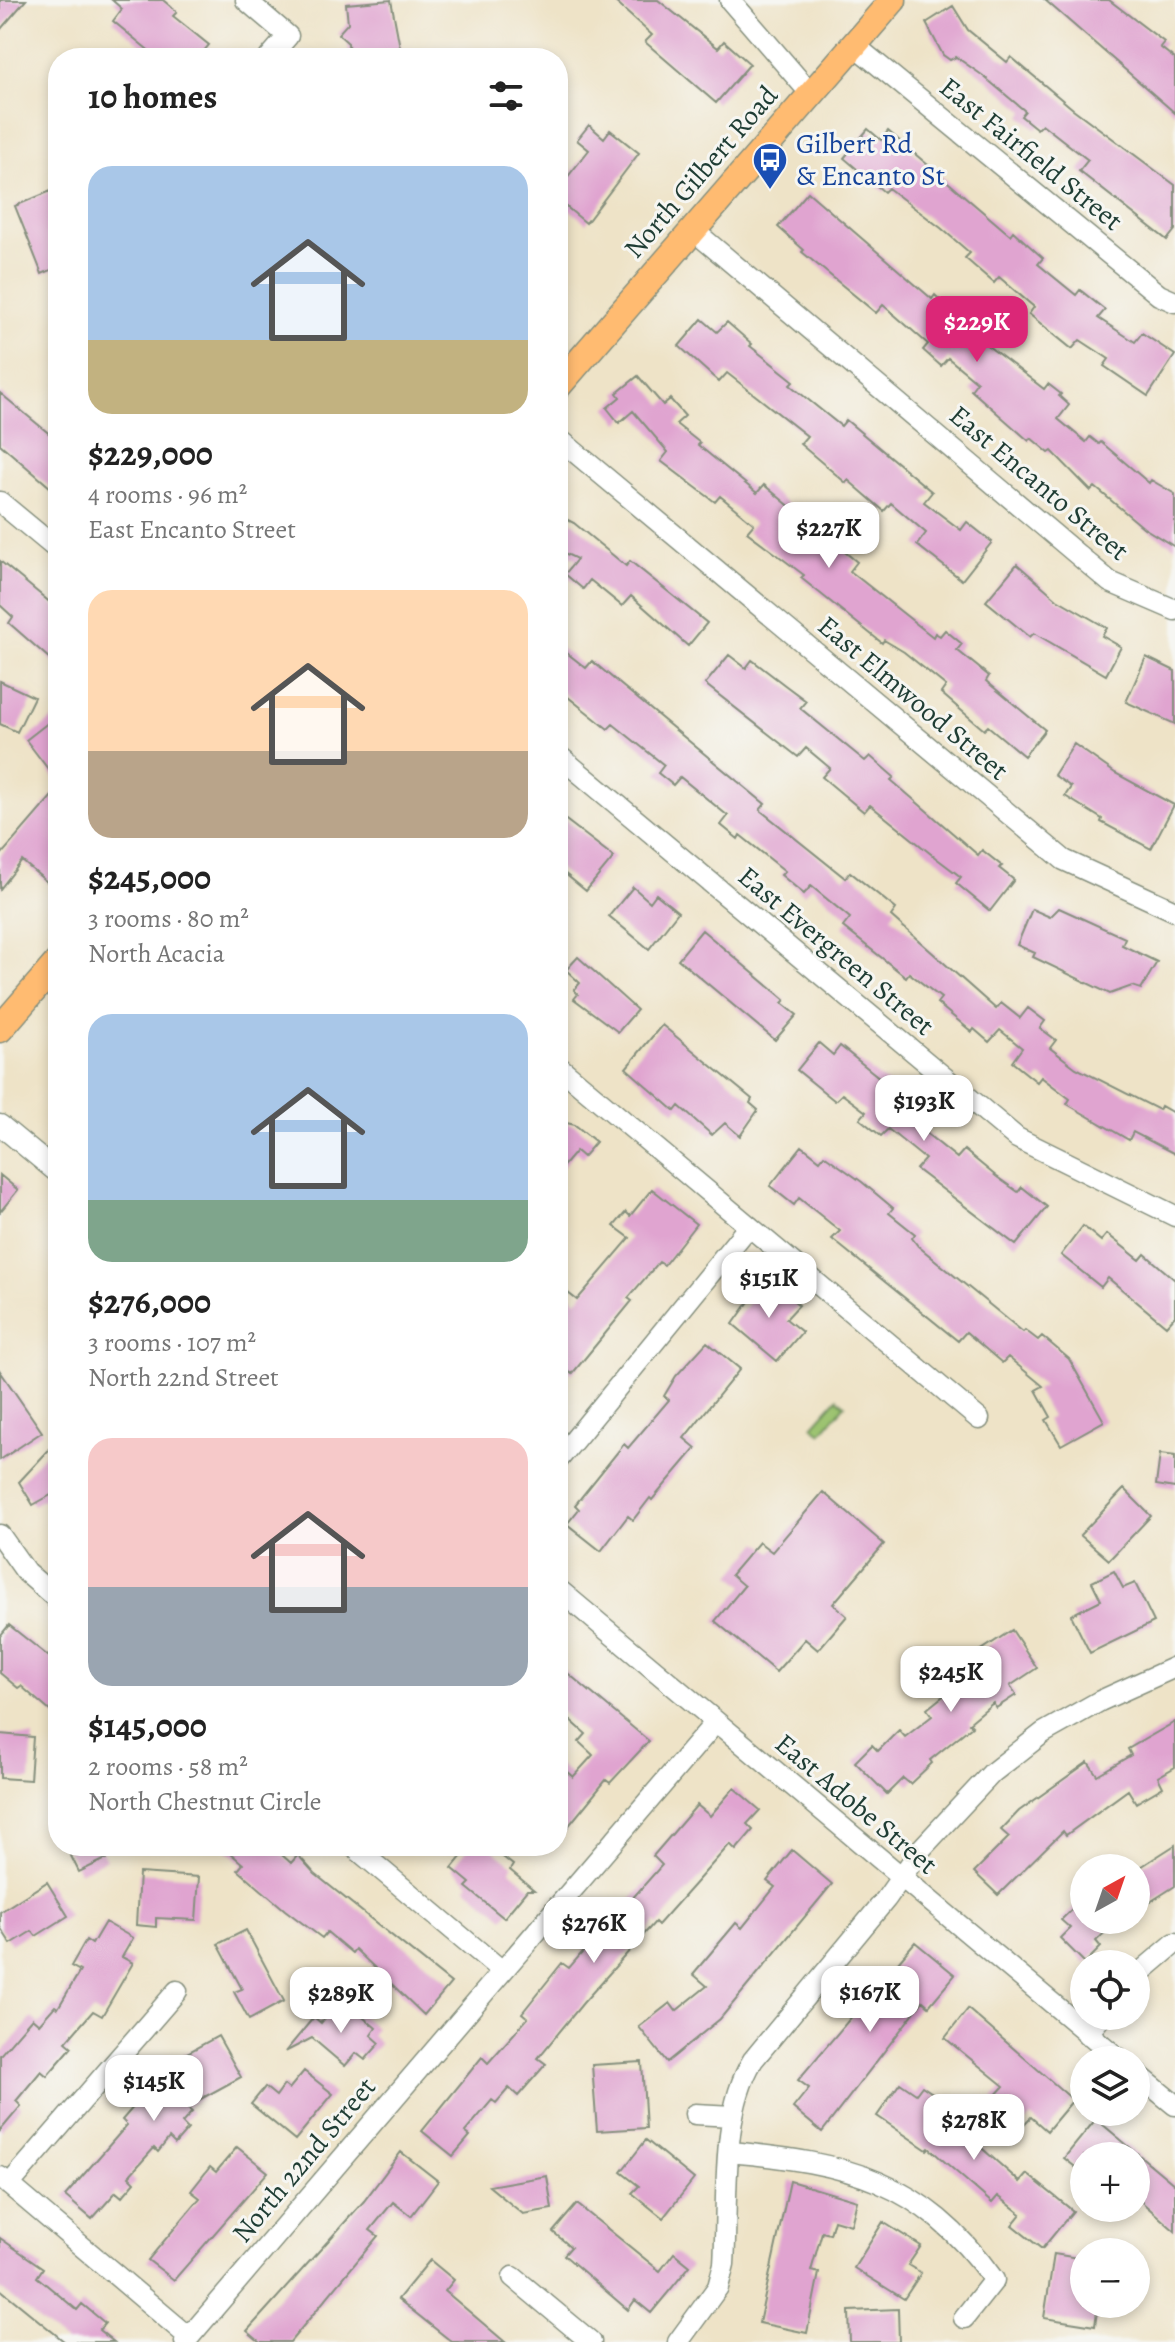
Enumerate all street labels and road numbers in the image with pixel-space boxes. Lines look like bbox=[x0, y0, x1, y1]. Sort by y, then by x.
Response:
street label: East Fairfield Street bbox=[932, 68, 1130, 240]
street label: North Gilbert Road bbox=[615, 77, 787, 267]
street label: East Encanto Street bbox=[941, 397, 1137, 569]
street label: East Elmwood Street bbox=[810, 607, 1016, 789]
street label: East Evergreen Street bbox=[730, 858, 942, 1044]
street label: East Adobe Street bbox=[767, 1725, 945, 1883]
street label: North 22nd Street bbox=[223, 2069, 385, 2251]

